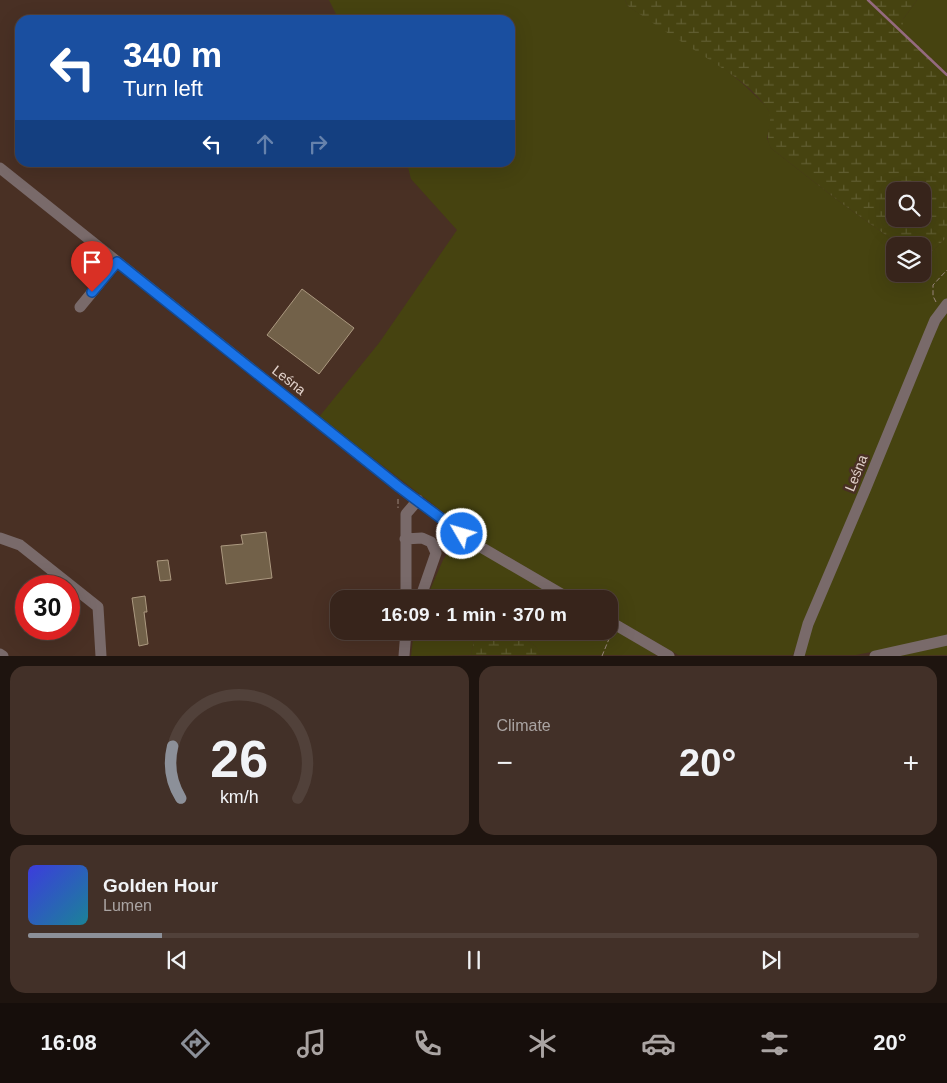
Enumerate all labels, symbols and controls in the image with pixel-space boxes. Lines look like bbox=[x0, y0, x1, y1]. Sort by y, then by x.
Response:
icon: left bbox=[40, 35, 105, 100]
text: 340 m bbox=[123, 35, 222, 74]
text: Turn left bbox=[123, 76, 203, 101]
icon: left bbox=[198, 130, 226, 158]
icon: ahead bbox=[251, 130, 279, 158]
icon: right bbox=[304, 130, 332, 158]
map controls bbox=[886, 182, 931, 282]
button: search bbox=[886, 182, 931, 227]
button: layers bbox=[886, 237, 931, 282]
pin bbox=[71, 241, 113, 292]
icon: arrive bbox=[78, 248, 106, 276]
street label: Leśna bbox=[269, 362, 309, 398]
street label: Leśna bbox=[841, 452, 871, 494]
position arrow bbox=[435, 507, 487, 559]
speed limit sign: 30 bbox=[15, 575, 80, 640]
text: 16:09 · 1 min · 370 m bbox=[381, 604, 567, 625]
text: Climate bbox=[497, 717, 551, 734]
text: 26 bbox=[210, 730, 268, 788]
text: 20° bbox=[679, 742, 736, 784]
text: − bbox=[497, 747, 513, 778]
text: + bbox=[903, 747, 919, 778]
text: km/h bbox=[220, 787, 259, 807]
text: Golden Hour bbox=[103, 875, 218, 896]
text: Lumen bbox=[103, 897, 152, 914]
icon: previous bbox=[163, 946, 191, 974]
icon: pause bbox=[460, 946, 488, 974]
icon: next bbox=[757, 946, 785, 974]
icon: directions bbox=[178, 1026, 213, 1061]
icon: music bbox=[294, 1026, 329, 1061]
icon: phone bbox=[410, 1026, 445, 1061]
icon: climate bbox=[525, 1026, 560, 1061]
icon: car bbox=[641, 1026, 676, 1061]
icon: filters bbox=[757, 1026, 792, 1061]
text: 16:08 bbox=[40, 1030, 97, 1055]
text: 20° bbox=[873, 1030, 906, 1055]

